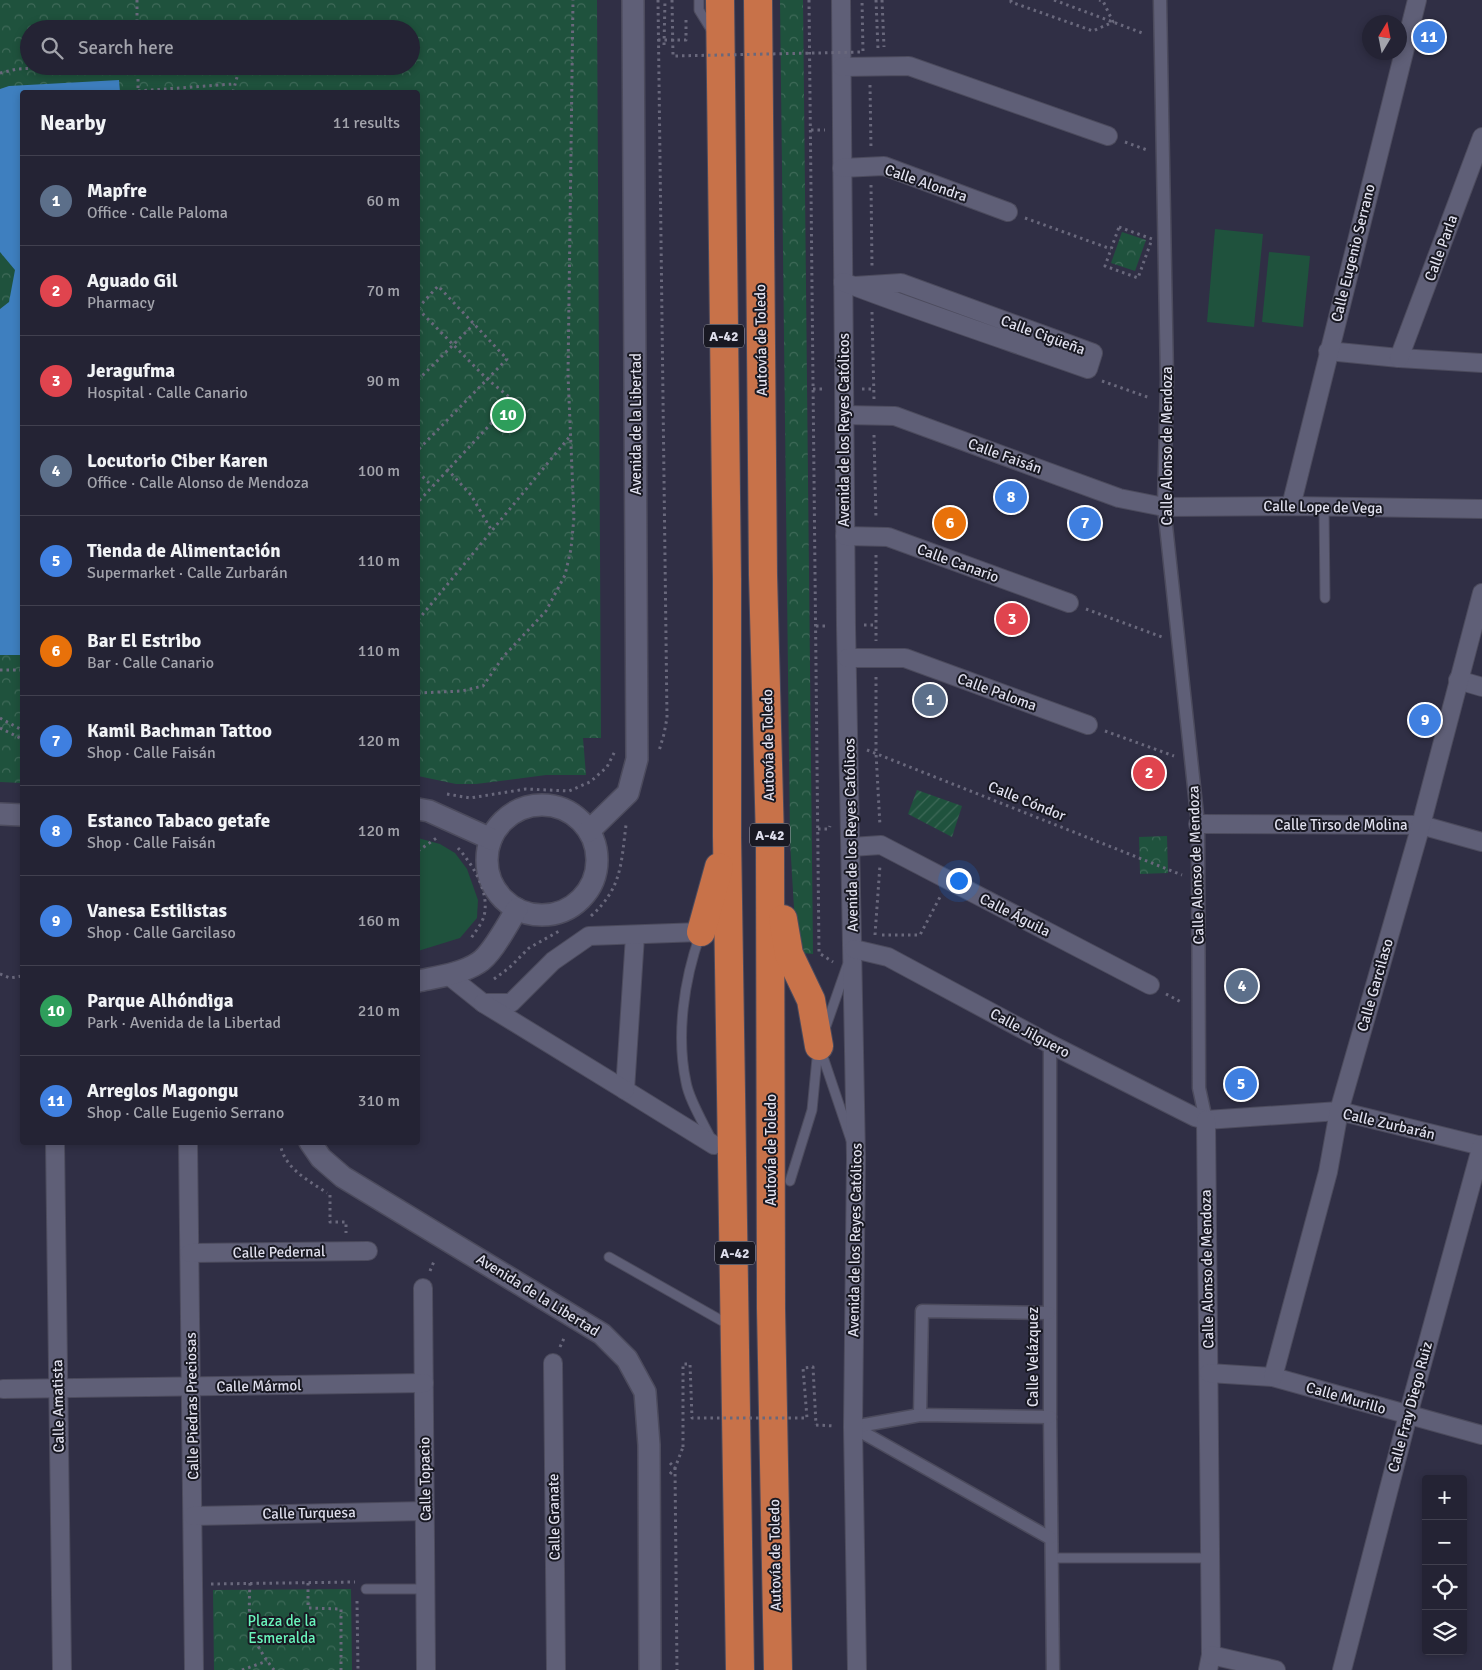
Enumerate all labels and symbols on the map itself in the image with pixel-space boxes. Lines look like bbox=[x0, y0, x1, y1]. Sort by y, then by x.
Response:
north arrow bbox=[1362, 15, 1407, 60]
pin: 11 bbox=[1413, 18, 1445, 56]
street label: Calle Alondra bbox=[882, 160, 970, 206]
street label: Calle Eugenio Serrano bbox=[1327, 182, 1379, 324]
street label: Calle Parla bbox=[1421, 212, 1461, 284]
street label: Autovía de Toledo bbox=[751, 284, 771, 396]
street label: Calle Cigüeña bbox=[998, 311, 1088, 359]
road number: A-42 bbox=[704, 324, 744, 348]
street label: Avenida de los Reyes Católicos bbox=[835, 332, 853, 527]
street label: Avenida de la Libertad bbox=[627, 353, 645, 495]
street label: Calle Alonso de Mendoza bbox=[1158, 366, 1176, 526]
pin: 10 bbox=[492, 396, 524, 434]
street label: Calle Faisán bbox=[966, 434, 1044, 478]
pin: 8 bbox=[995, 478, 1027, 516]
street label: Calle Lope de Vega bbox=[1263, 497, 1383, 517]
pin: 6 bbox=[934, 504, 966, 542]
pin: 7 bbox=[1069, 504, 1101, 542]
street label: Calle Canario bbox=[915, 540, 1002, 586]
pin: 3 bbox=[996, 600, 1028, 638]
street label: Calle Paloma bbox=[955, 669, 1039, 715]
pin: 1 bbox=[914, 681, 946, 719]
street label: Autovía de Toledo bbox=[758, 689, 778, 801]
pin: 9 bbox=[1409, 701, 1441, 739]
street label: Avenida de los Reyes Católicos bbox=[840, 737, 862, 932]
pin: 2 bbox=[1133, 754, 1165, 792]
street label: Calle Cóndor bbox=[986, 777, 1069, 825]
street label: Calle Alonso de Mendoza bbox=[1184, 785, 1208, 945]
street label: Calle Tirso de Molina bbox=[1274, 816, 1408, 834]
road number: A-42 bbox=[750, 824, 790, 846]
your location bbox=[946, 868, 972, 894]
street label: Calle Águila bbox=[977, 889, 1054, 941]
street label: Calle Garcilaso bbox=[1353, 936, 1397, 1034]
pin: 4 bbox=[1226, 967, 1258, 1005]
street label: Calle Jilguero bbox=[987, 1004, 1073, 1062]
pin: 5 bbox=[1225, 1065, 1257, 1103]
street label: Autovía de Toledo bbox=[762, 1094, 780, 1206]
street label: Calle Zurbarán bbox=[1341, 1105, 1437, 1143]
street label: Avenida de los Reyes Católicos bbox=[844, 1142, 866, 1337]
street label: Calle Alonso de Mendoza bbox=[1197, 1189, 1217, 1349]
street label: Calle Pedernal bbox=[233, 1242, 325, 1262]
road number: A-42 bbox=[715, 1242, 755, 1264]
street label: Avenida de la Libertad bbox=[473, 1250, 603, 1340]
street label: Calle Velázquez bbox=[1024, 1307, 1042, 1407]
street label: Calle Piedras Preciosas bbox=[182, 1332, 202, 1480]
street label: Calle Fray Diego Ruiz bbox=[1384, 1339, 1436, 1474]
street label: Calle Amatista bbox=[48, 1359, 68, 1453]
street label: Calle Mármol bbox=[216, 1376, 302, 1396]
street label: Calle Murillo bbox=[1304, 1378, 1388, 1418]
street label: Calle Topacio bbox=[415, 1436, 435, 1521]
street label: Calle Granate bbox=[544, 1473, 564, 1561]
street label: Autovía de Toledo bbox=[765, 1499, 785, 1611]
street label: Calle Turquesa bbox=[262, 1503, 356, 1523]
park label: Plaza de la Esmeralda bbox=[248, 1612, 316, 1647]

